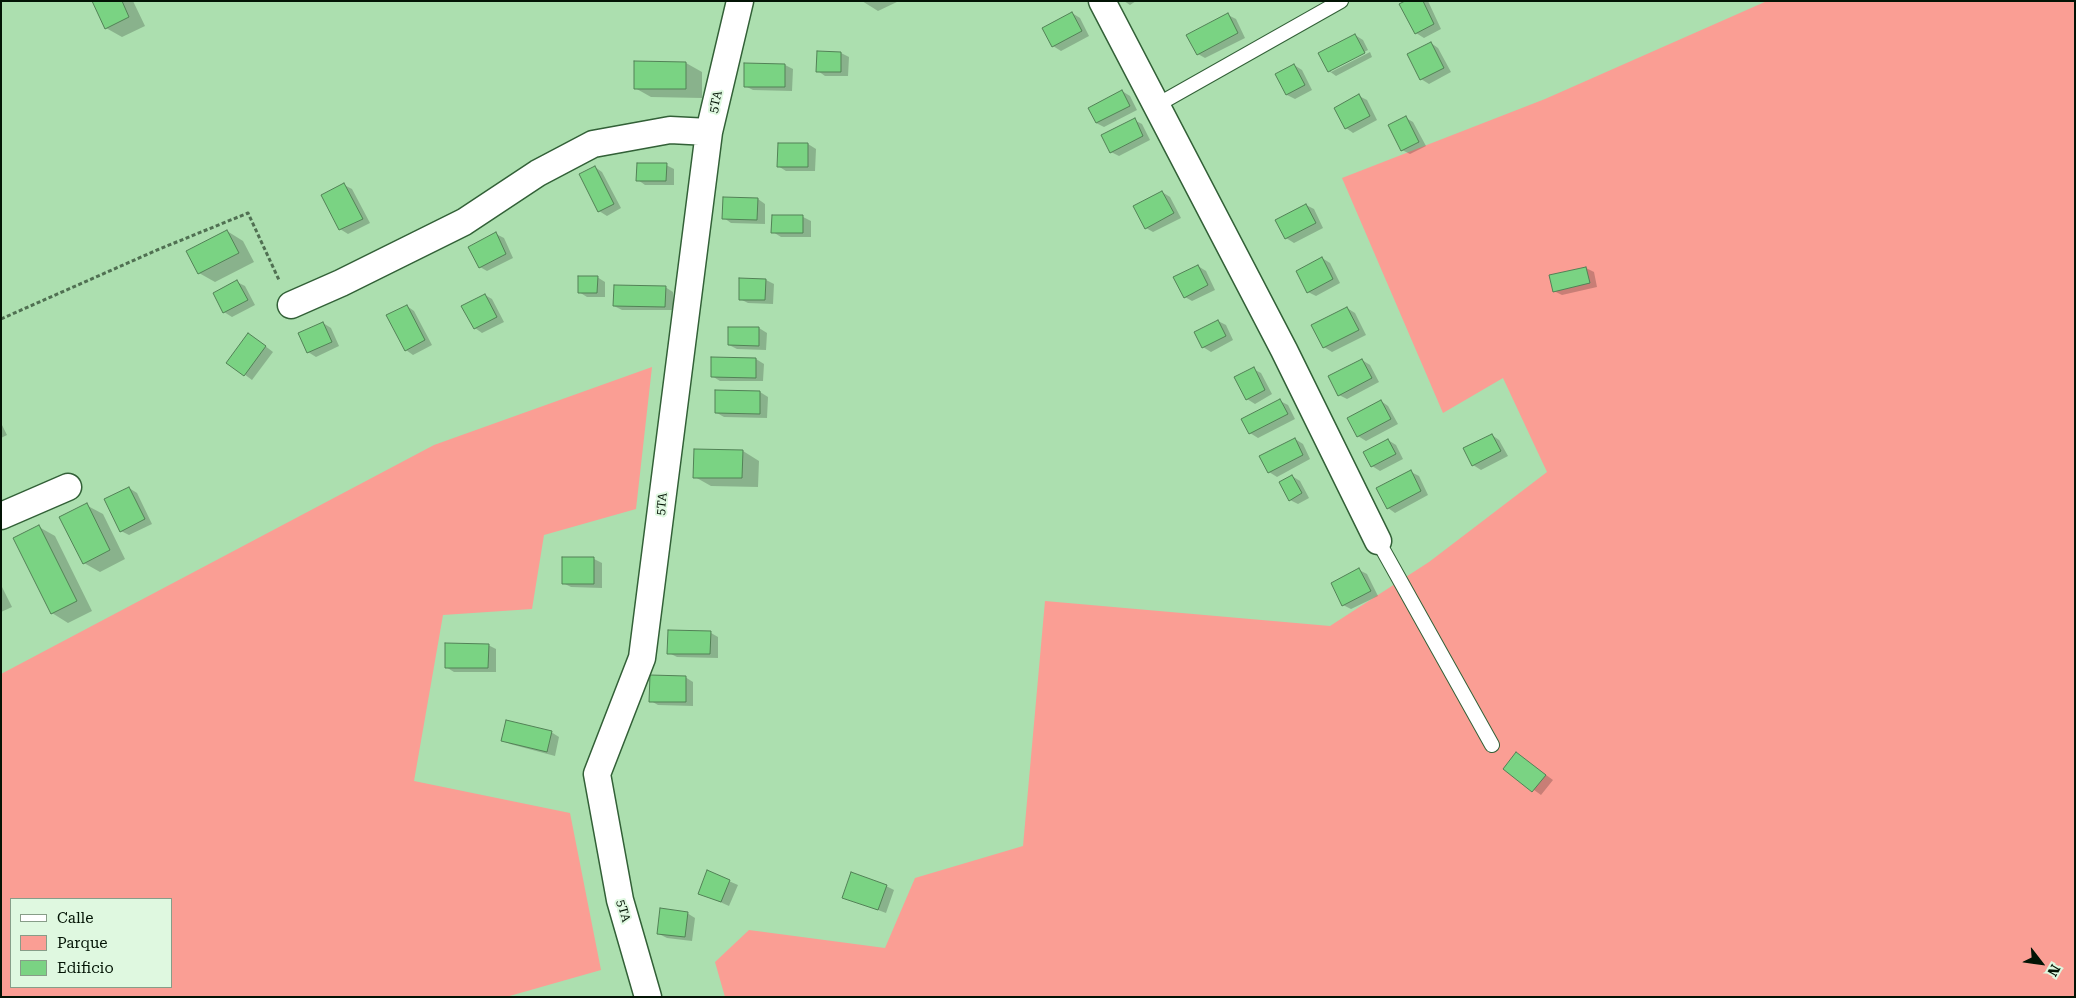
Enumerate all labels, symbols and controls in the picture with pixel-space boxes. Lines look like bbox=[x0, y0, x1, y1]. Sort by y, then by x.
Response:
street label: 5TA bbox=[706, 89, 726, 115]
street label: 5TA bbox=[653, 492, 671, 516]
legend bbox=[10, 898, 172, 988]
street label: 5TA bbox=[613, 898, 633, 924]
text: Calle bbox=[57, 909, 93, 927]
text: Parque bbox=[57, 934, 108, 952]
north arrow bbox=[2016, 938, 2066, 988]
text: Edificio bbox=[57, 959, 114, 977]
text: N bbox=[2044, 962, 2064, 979]

